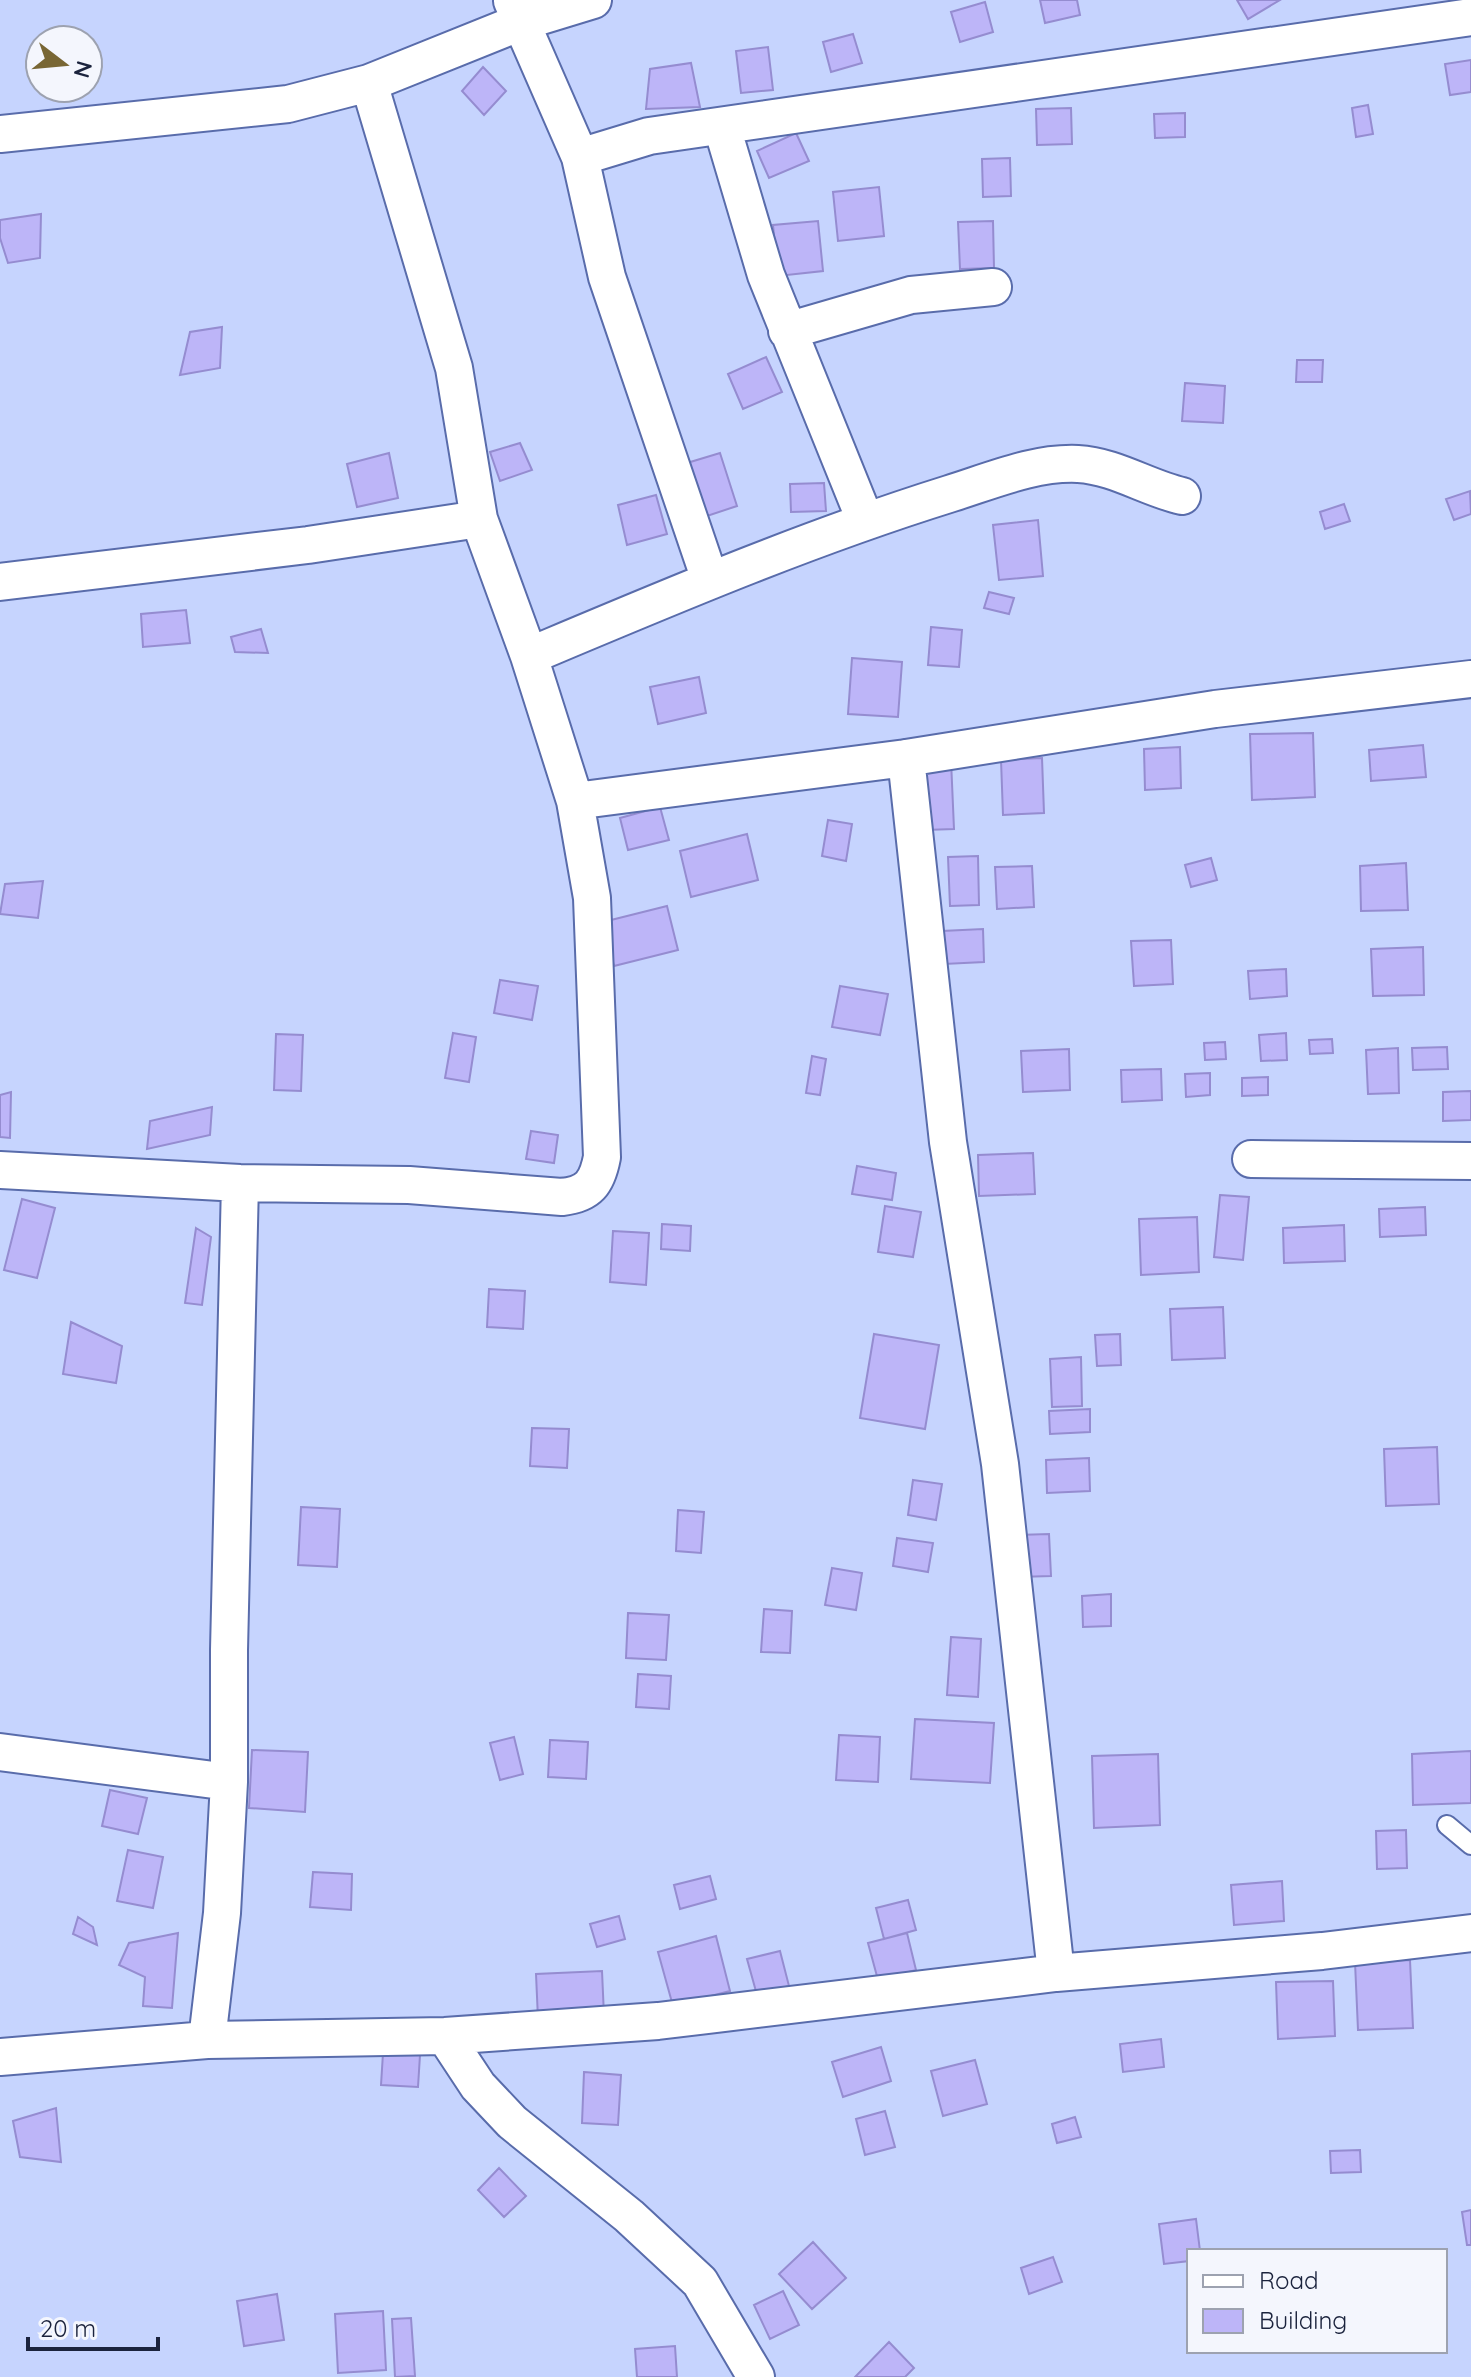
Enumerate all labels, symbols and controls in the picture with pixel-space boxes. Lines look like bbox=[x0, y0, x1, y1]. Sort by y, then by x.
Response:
north arrow bbox=[24, 24, 104, 104]
text: N bbox=[68, 58, 99, 81]
legend bbox=[1187, 2249, 1447, 2353]
text: Road bbox=[1259, 2265, 1319, 2295]
scale bar bbox=[28, 2301, 158, 2351]
text: Building bbox=[1259, 2305, 1347, 2335]
text: 20 m bbox=[40, 2313, 96, 2343]

